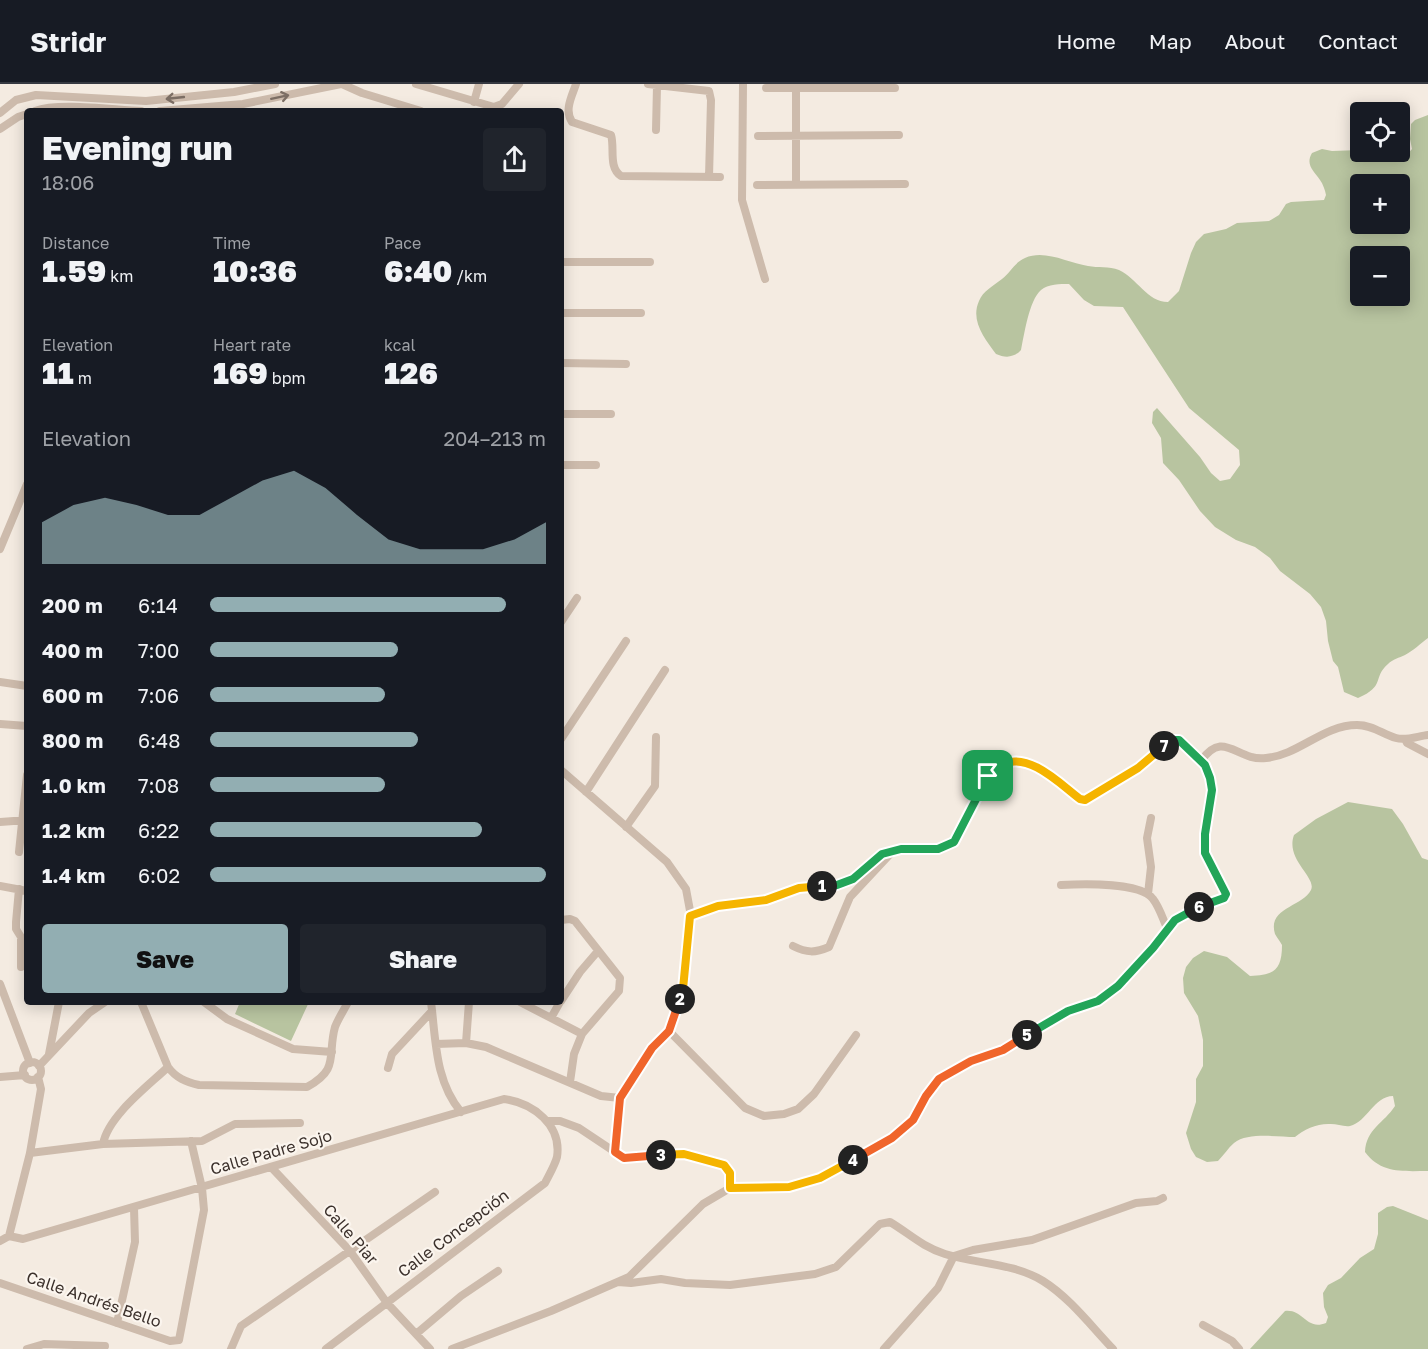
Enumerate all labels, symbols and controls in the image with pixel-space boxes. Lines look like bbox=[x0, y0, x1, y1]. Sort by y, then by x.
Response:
text: Stridr bbox=[30, 25, 106, 58]
text: Home bbox=[1056, 28, 1116, 54]
text: Map bbox=[1149, 28, 1192, 54]
text: About bbox=[1225, 28, 1285, 54]
text: Contact bbox=[1318, 28, 1398, 54]
one-way arrow bbox=[271, 90, 290, 102]
one-way arrow bbox=[166, 93, 186, 104]
map controls bbox=[1350, 102, 1410, 306]
button: locate bbox=[1350, 102, 1410, 162]
text: Evening run bbox=[42, 128, 233, 167]
button: share bbox=[483, 128, 546, 191]
text: 18:06 bbox=[42, 170, 94, 194]
button: + bbox=[1350, 174, 1410, 234]
text: Distance bbox=[42, 233, 109, 253]
text: Time bbox=[213, 233, 251, 253]
text: Pace bbox=[384, 233, 421, 253]
button: − bbox=[1350, 246, 1410, 306]
text: 1.59 bbox=[42, 253, 106, 289]
text: 10:36 bbox=[213, 253, 297, 289]
text: 6:40 bbox=[384, 253, 452, 289]
text: km bbox=[106, 266, 133, 286]
text: /km bbox=[452, 266, 487, 286]
text: Elevation bbox=[42, 335, 113, 355]
text: Heart rate bbox=[213, 335, 291, 355]
text: kcal bbox=[384, 335, 416, 355]
text: 11 bbox=[42, 355, 74, 391]
text: 169 bbox=[213, 355, 268, 391]
text: 126 bbox=[384, 355, 438, 391]
text: m bbox=[74, 368, 92, 388]
text: bpm bbox=[268, 368, 306, 388]
text: Elevation bbox=[42, 426, 131, 450]
text: 204–213 m bbox=[444, 426, 546, 450]
text: 200 m bbox=[42, 593, 103, 617]
text: 6:14 bbox=[138, 593, 178, 617]
text: 400 m bbox=[42, 638, 103, 662]
text: 7:00 bbox=[138, 638, 179, 662]
text: 600 m bbox=[42, 683, 103, 707]
text: 7:06 bbox=[138, 683, 179, 707]
text: 800 m bbox=[42, 728, 103, 752]
text: 6:48 bbox=[138, 728, 181, 752]
pin: 7 bbox=[1149, 731, 1179, 761]
text: 7 bbox=[1160, 736, 1168, 756]
pin bbox=[962, 750, 1013, 801]
icon: arrive bbox=[971, 759, 1004, 792]
text: 1.0 km bbox=[42, 773, 106, 797]
text: 7:08 bbox=[138, 773, 179, 797]
text: 1.2 km bbox=[42, 818, 105, 842]
text: 6:22 bbox=[138, 818, 179, 842]
text: 1.4 km bbox=[42, 863, 105, 887]
text: 6:02 bbox=[138, 863, 180, 887]
pin: 1 bbox=[807, 871, 837, 901]
text: 1 bbox=[818, 876, 826, 896]
pin: 6 bbox=[1184, 892, 1214, 922]
text: 6 bbox=[1194, 897, 1204, 917]
button: Save bbox=[42, 924, 288, 993]
button: Share bbox=[300, 924, 546, 993]
pin: 2 bbox=[665, 984, 695, 1014]
text: 2 bbox=[675, 989, 685, 1009]
pin: 5 bbox=[1012, 1020, 1042, 1050]
text: 5 bbox=[1022, 1025, 1032, 1045]
street label: Calle Padre Sojo bbox=[208, 1125, 334, 1179]
pin: 3 bbox=[646, 1140, 676, 1170]
text: 3 bbox=[656, 1145, 666, 1165]
pin: 4 bbox=[838, 1145, 868, 1175]
text: 4 bbox=[848, 1150, 858, 1170]
street label: Calle Concepción bbox=[394, 1185, 512, 1281]
street label: Calle Piar bbox=[319, 1200, 383, 1268]
street label: Calle Andrés Bello bbox=[24, 1267, 164, 1331]

